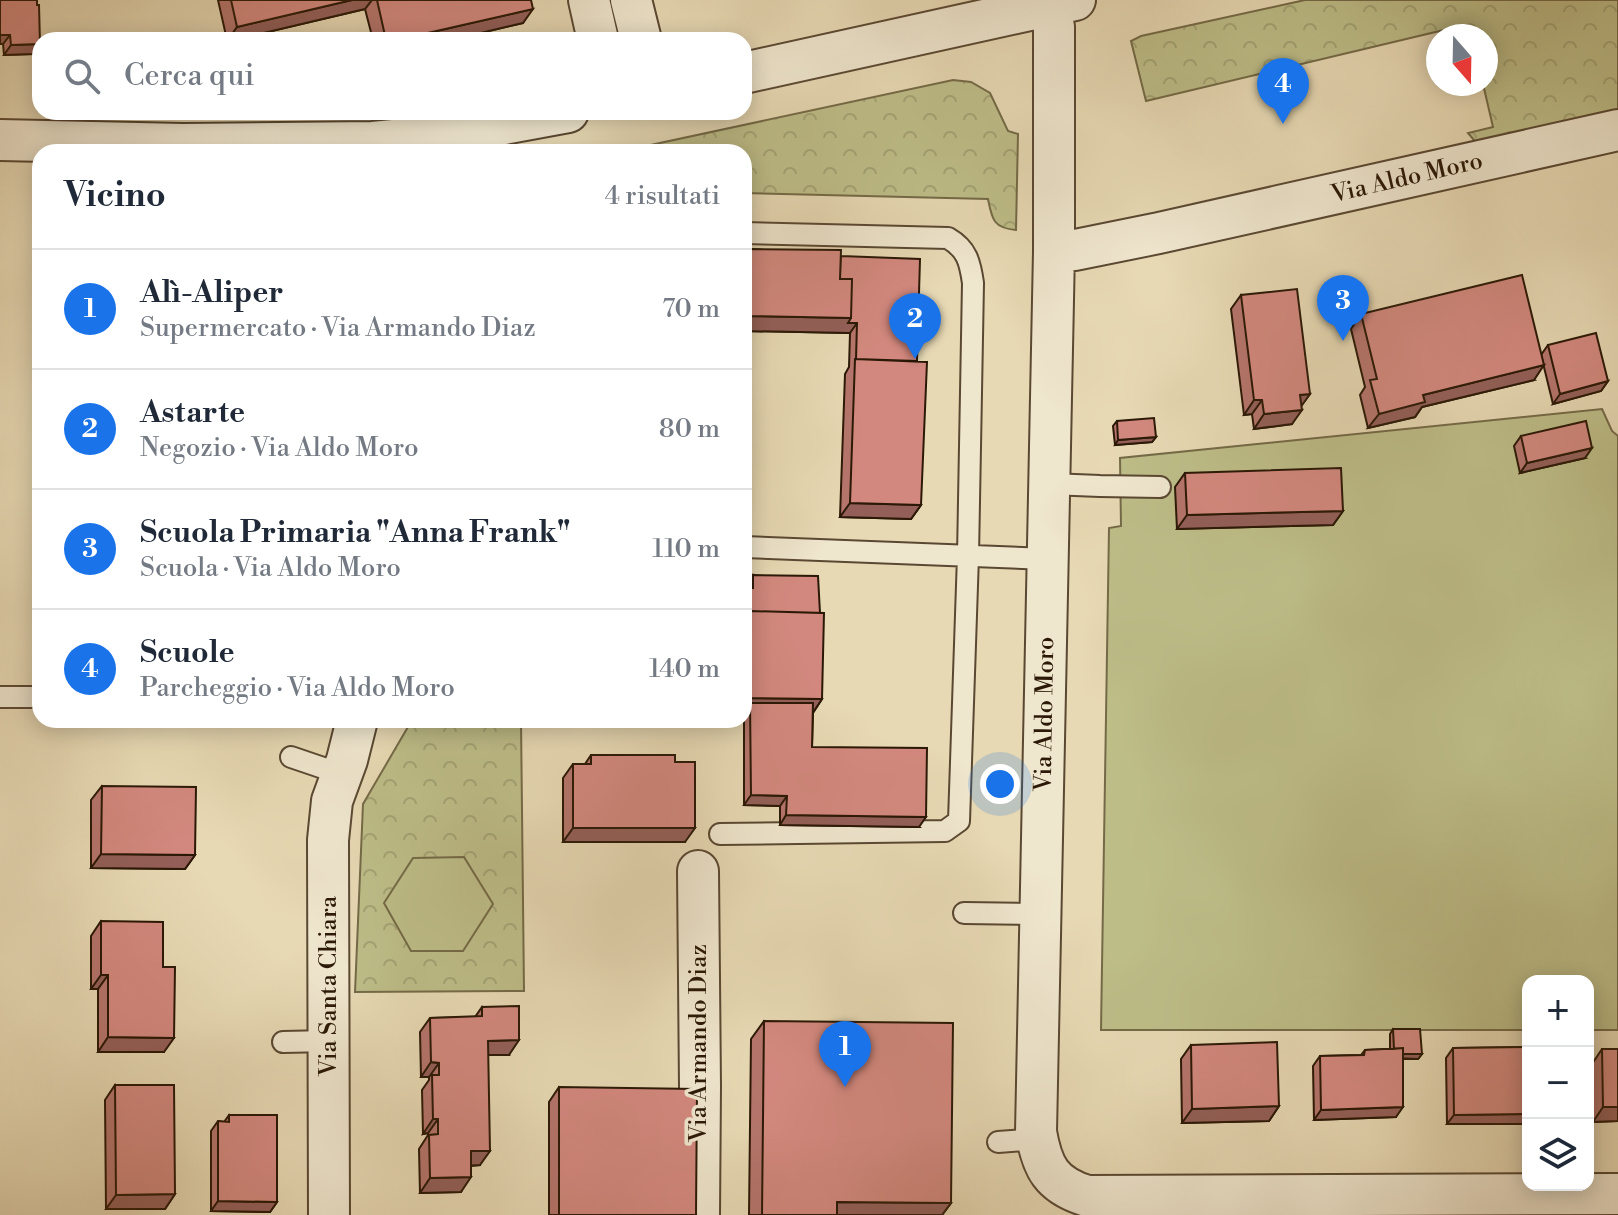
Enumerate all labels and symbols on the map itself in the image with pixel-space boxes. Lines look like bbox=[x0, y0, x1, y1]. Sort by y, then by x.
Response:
north arrow bbox=[1426, 24, 1498, 96]
pin: 4 bbox=[1257, 58, 1309, 124]
street label: Via Aldo Moro bbox=[1327, 146, 1486, 210]
pin: 3 bbox=[1317, 275, 1369, 341]
pin: 2 bbox=[889, 293, 941, 359]
street label: Via Aldo Moro bbox=[1029, 636, 1061, 793]
your location bbox=[980, 764, 1020, 804]
street label: Via Santa Chiara bbox=[314, 895, 344, 1077]
street label: Via Armando Diaz bbox=[684, 944, 714, 1143]
pin: 1 bbox=[819, 1021, 871, 1087]

